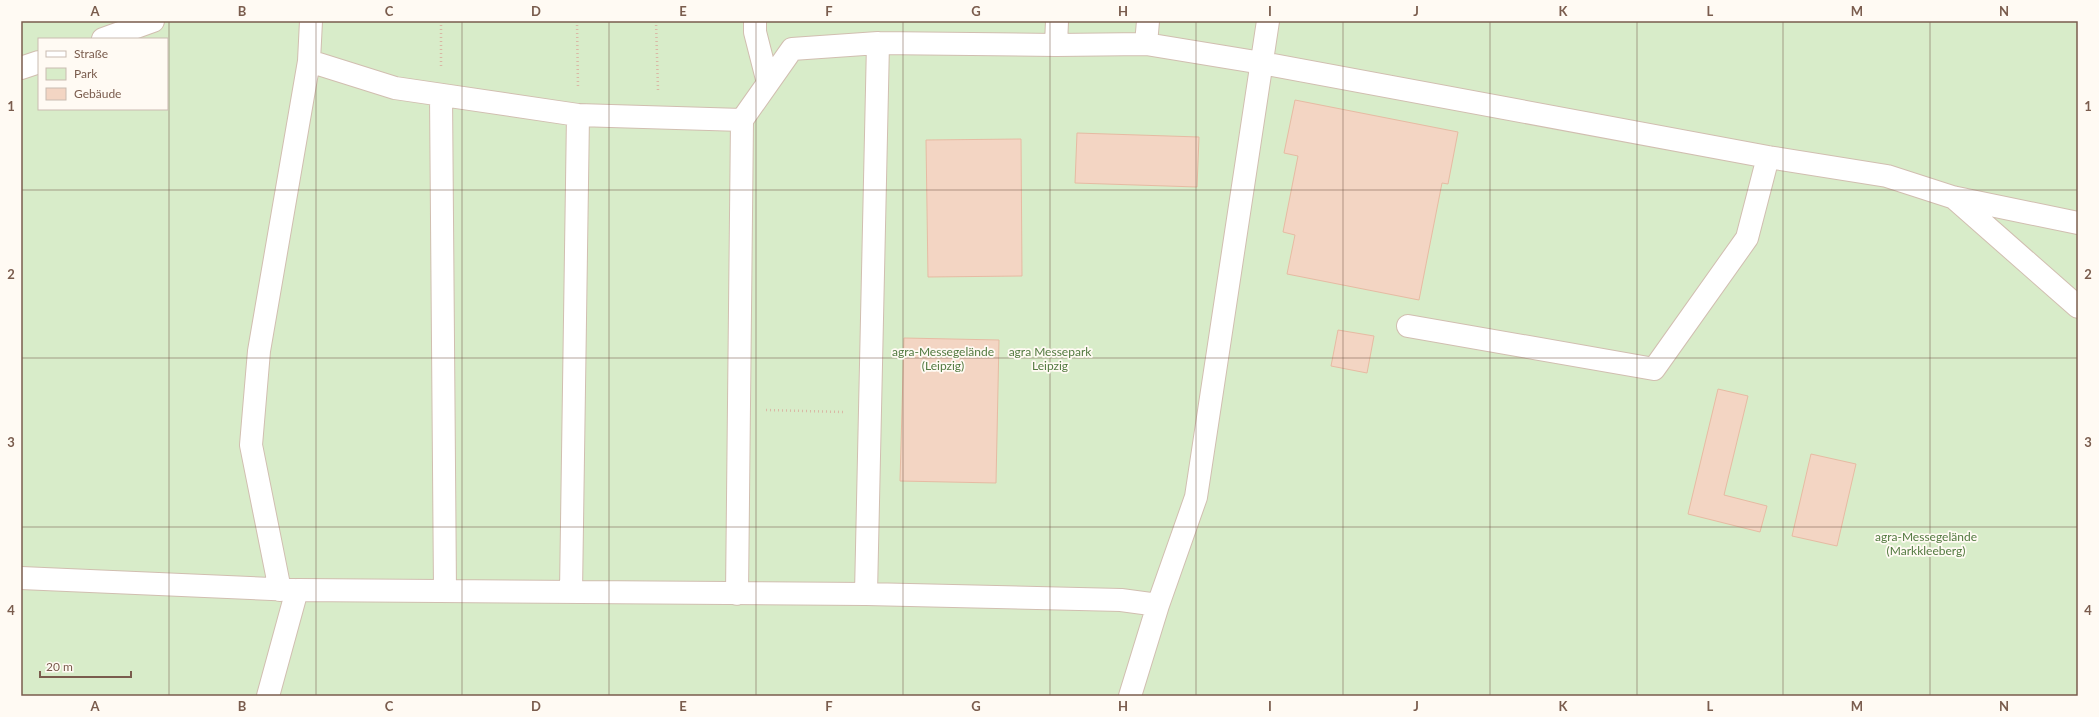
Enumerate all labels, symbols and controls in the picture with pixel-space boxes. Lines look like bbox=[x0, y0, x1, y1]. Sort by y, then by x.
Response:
text: A bbox=[89, 3, 100, 19]
text: B bbox=[238, 3, 247, 19]
text: C bbox=[385, 3, 394, 19]
text: D bbox=[531, 3, 541, 19]
text: E bbox=[679, 3, 687, 19]
text: F bbox=[825, 3, 833, 19]
text: G bbox=[971, 3, 981, 19]
text: H bbox=[1118, 3, 1128, 19]
text: I bbox=[1268, 3, 1272, 19]
text: J bbox=[1413, 3, 1419, 19]
text: K bbox=[1559, 3, 1569, 19]
text: L bbox=[1707, 3, 1714, 19]
text: M bbox=[1851, 3, 1863, 19]
text: N bbox=[1999, 3, 2009, 19]
legend bbox=[38, 38, 168, 110]
text: Straße bbox=[74, 46, 108, 61]
text: Park bbox=[74, 66, 98, 81]
text: Gebäude bbox=[74, 86, 121, 101]
text: 1 bbox=[7, 98, 15, 114]
text: 1 bbox=[2084, 98, 2092, 114]
text: 2 bbox=[7, 266, 15, 282]
text: 2 bbox=[2084, 266, 2092, 282]
park label: agra-Messegelände (Leipzig) bbox=[892, 344, 994, 373]
park label: agra Messepark Leipzig bbox=[1009, 344, 1092, 373]
text: 3 bbox=[7, 434, 15, 450]
text: 3 bbox=[2084, 434, 2092, 450]
park label: agra-Messegelände (Markkleeberg) bbox=[1875, 529, 1977, 558]
text: 4 bbox=[7, 602, 15, 618]
text: 4 bbox=[2084, 602, 2092, 618]
scale bar bbox=[40, 653, 131, 679]
text: 20 m bbox=[46, 659, 73, 674]
text: A bbox=[89, 698, 100, 714]
text: B bbox=[238, 698, 247, 714]
text: C bbox=[385, 698, 394, 714]
text: D bbox=[531, 698, 541, 714]
text: E bbox=[679, 698, 687, 714]
text: F bbox=[825, 698, 833, 714]
text: G bbox=[971, 698, 981, 714]
text: H bbox=[1118, 698, 1128, 714]
text: I bbox=[1268, 698, 1272, 714]
text: J bbox=[1413, 698, 1419, 714]
text: K bbox=[1559, 698, 1569, 714]
text: L bbox=[1707, 698, 1714, 714]
text: M bbox=[1851, 698, 1863, 714]
text: N bbox=[1999, 698, 2009, 714]

